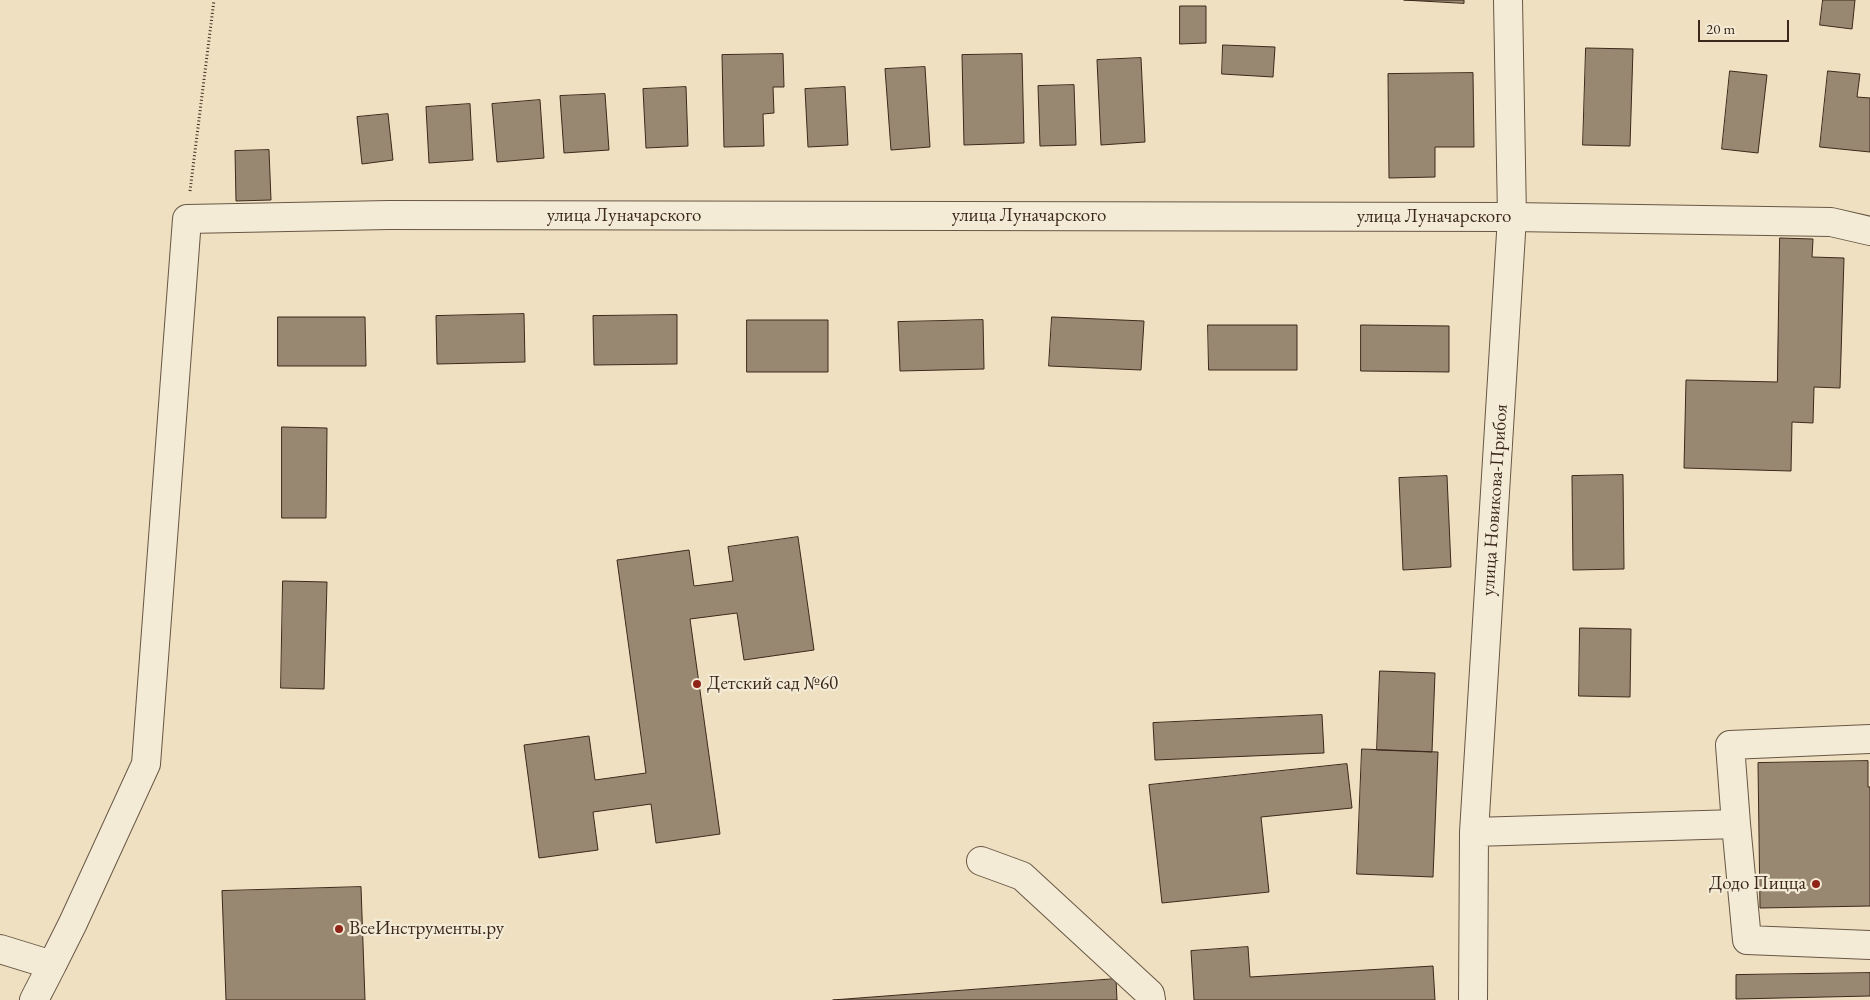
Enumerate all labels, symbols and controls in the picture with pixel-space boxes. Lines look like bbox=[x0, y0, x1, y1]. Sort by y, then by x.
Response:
scale bar bbox=[1700, 10, 1791, 42]
text: 20 m bbox=[1706, 19, 1735, 38]
street label: улица Луначарского bbox=[547, 205, 701, 227]
street label: улица Луначарского bbox=[952, 205, 1106, 227]
street label: улица Луначарского bbox=[1357, 206, 1511, 228]
street label: улица Новикова-Прибоя bbox=[1477, 403, 1513, 597]
place label: Детский сад №60 bbox=[707, 673, 838, 695]
marker: Детский сад №60 bbox=[691, 678, 703, 690]
place label: Додо Пицца bbox=[1709, 873, 1806, 895]
marker: Додо Пицца bbox=[1810, 878, 1822, 890]
place label: ВсеИнструменты.ру bbox=[349, 918, 504, 940]
marker: ВсеИнструменты.ру bbox=[333, 923, 345, 935]

